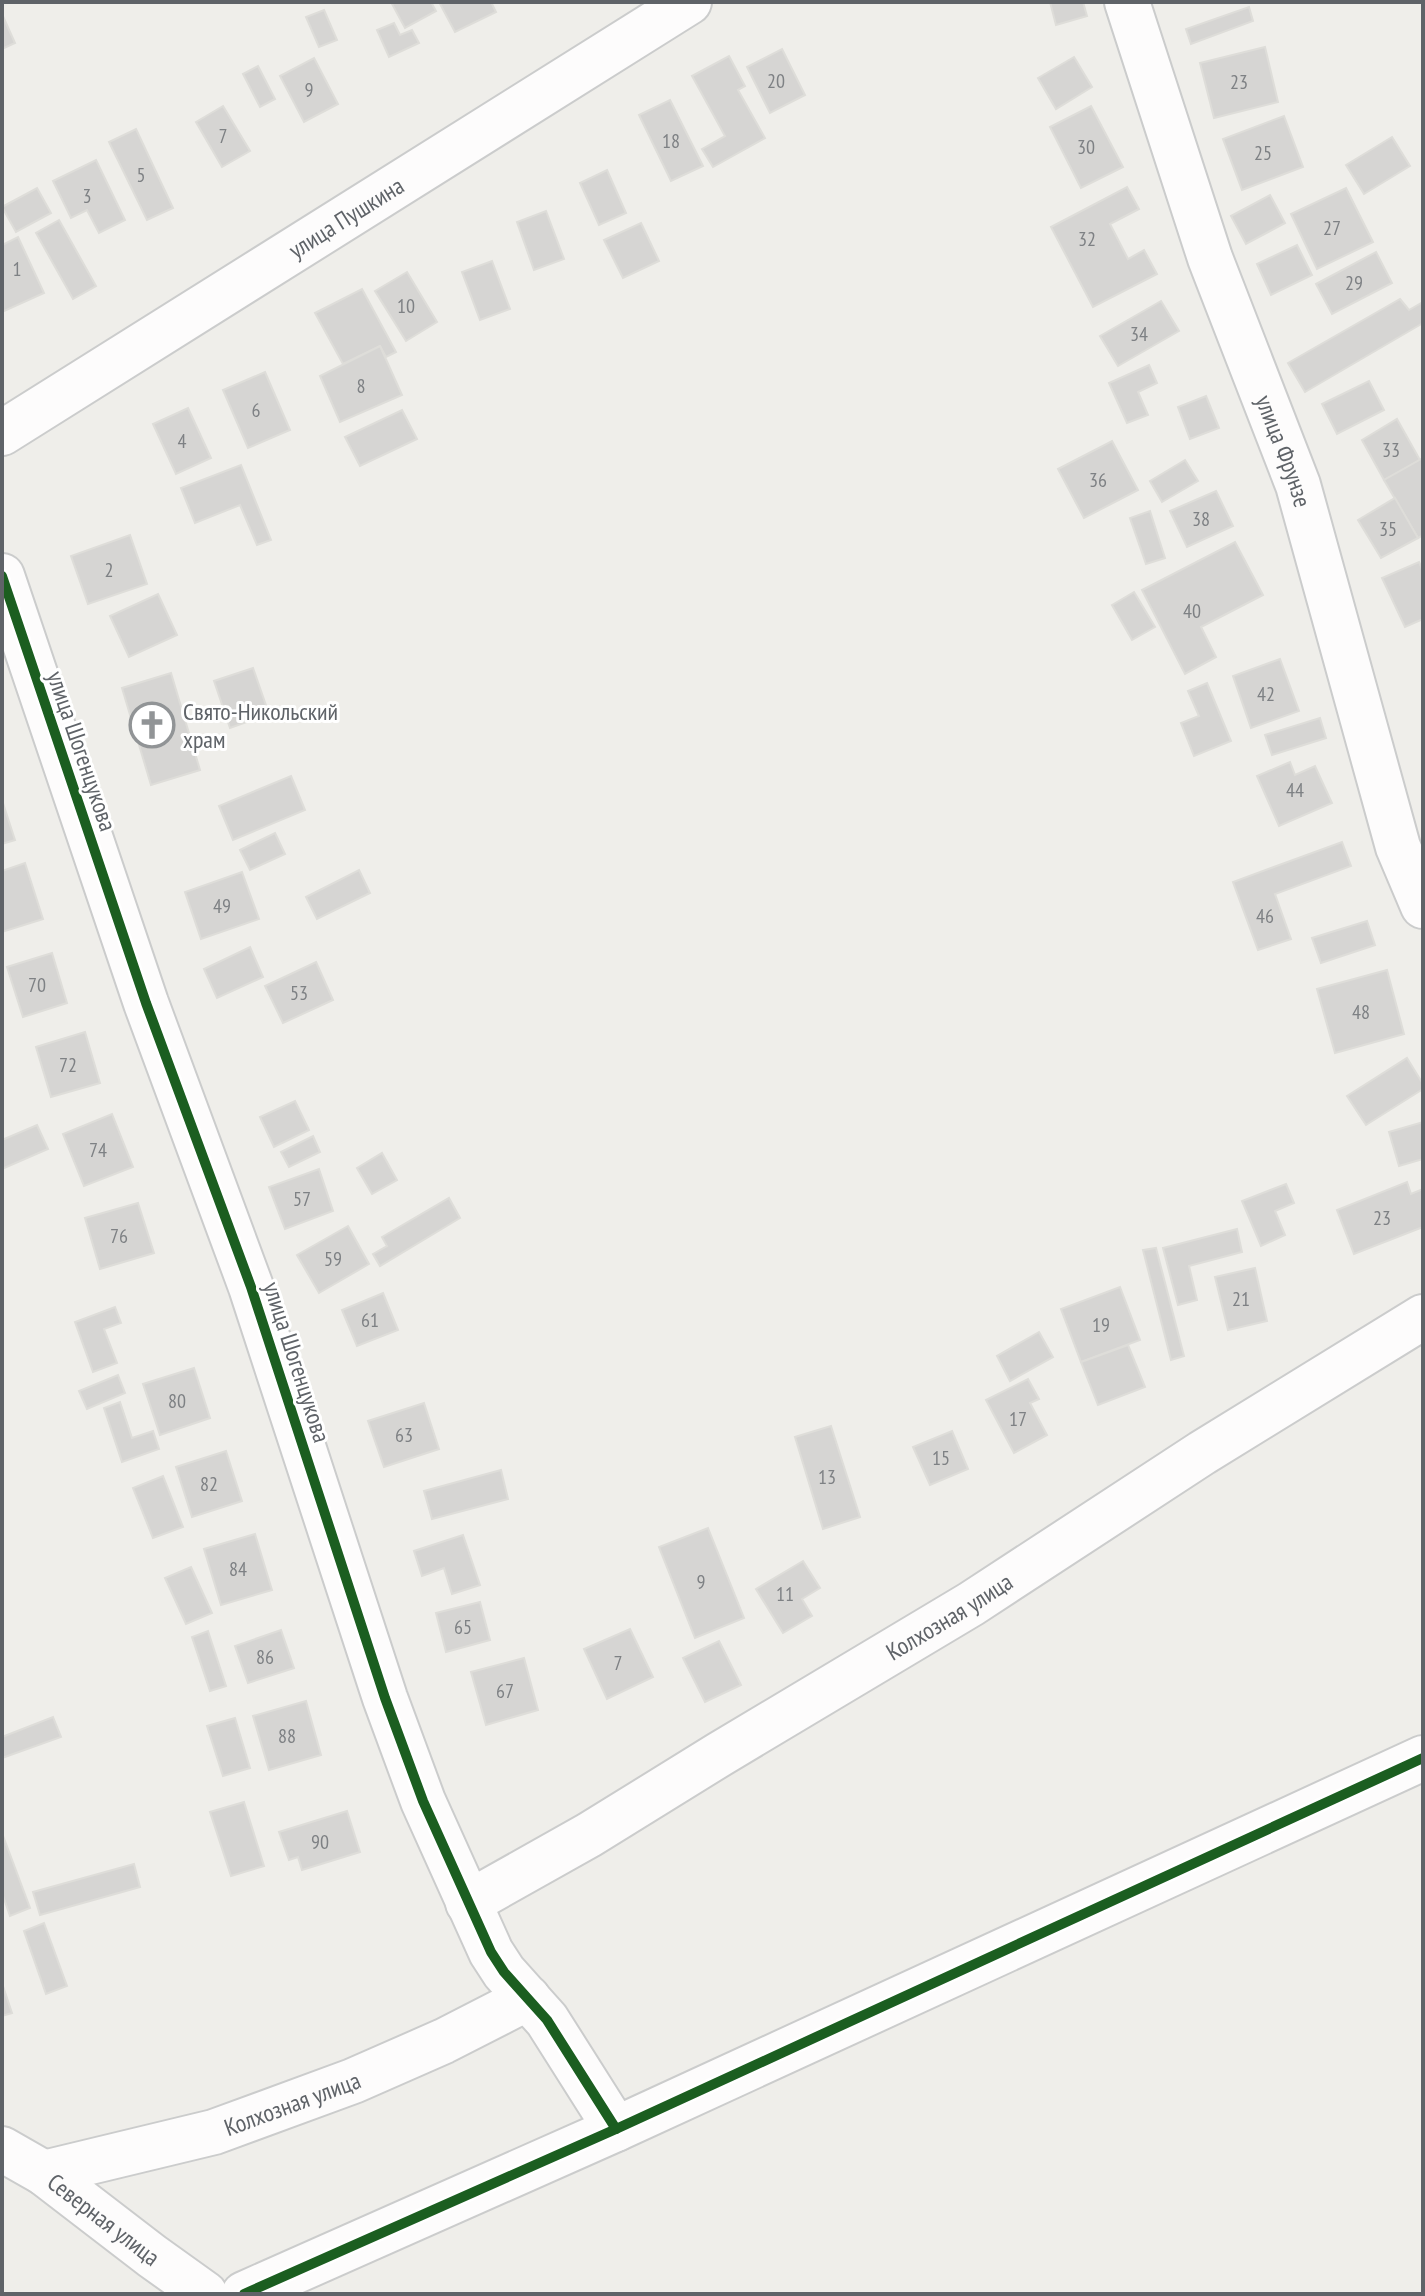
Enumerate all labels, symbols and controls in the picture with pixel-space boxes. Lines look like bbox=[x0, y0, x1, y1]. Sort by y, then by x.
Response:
house number: 20 bbox=[767, 68, 785, 94]
house number: 23 bbox=[1230, 69, 1248, 95]
house number: 9 bbox=[305, 77, 314, 103]
house number: 7 bbox=[219, 123, 228, 149]
house number: 18 bbox=[662, 128, 680, 154]
house number: 30 bbox=[1077, 134, 1095, 160]
house number: 25 bbox=[1254, 140, 1272, 166]
house number: 5 bbox=[137, 162, 146, 188]
street label: улица Пушкина bbox=[283, 170, 409, 265]
house number: 3 bbox=[83, 183, 92, 209]
house number: 27 bbox=[1323, 215, 1341, 241]
house number: 32 bbox=[1078, 226, 1096, 252]
house number: 1 bbox=[13, 256, 22, 282]
house number: 29 bbox=[1345, 270, 1363, 296]
house number: 10 bbox=[397, 293, 415, 319]
house number: 34 bbox=[1130, 321, 1148, 347]
house number: 8 bbox=[357, 373, 366, 399]
street label: улица Фрунзе bbox=[1249, 390, 1319, 511]
house number: 6 bbox=[252, 397, 261, 423]
house number: 4 bbox=[178, 428, 187, 454]
house number: 33 bbox=[1382, 437, 1400, 463]
house number: 36 bbox=[1089, 467, 1107, 493]
house number: 38 bbox=[1192, 506, 1210, 532]
house number: 35 bbox=[1379, 516, 1397, 542]
house number: 2 bbox=[105, 557, 114, 583]
house number: 40 bbox=[1183, 598, 1201, 624]
street label: улица Шогенцукова bbox=[40, 667, 124, 835]
house number: 42 bbox=[1257, 681, 1275, 707]
place label: Свято-Никольский храм bbox=[183, 696, 338, 755]
church icon: Свято-Никольский храм bbox=[128, 701, 176, 749]
house number: 44 bbox=[1286, 777, 1304, 803]
house number: 49 bbox=[213, 893, 231, 919]
house number: 46 bbox=[1256, 903, 1274, 929]
house number: 70 bbox=[28, 972, 46, 998]
house number: 53 bbox=[290, 980, 308, 1006]
house number: 48 bbox=[1352, 999, 1370, 1025]
house number: 72 bbox=[59, 1052, 77, 1078]
house number: 74 bbox=[89, 1137, 107, 1163]
house number: 57 bbox=[293, 1186, 311, 1212]
house number: 23 bbox=[1373, 1205, 1391, 1231]
house number: 76 bbox=[110, 1223, 128, 1249]
house number: 59 bbox=[324, 1246, 342, 1272]
street label: улица Шогенцукова bbox=[256, 1278, 338, 1446]
house number: 21 bbox=[1232, 1286, 1250, 1312]
house number: 61 bbox=[361, 1307, 379, 1333]
house number: 19 bbox=[1092, 1312, 1110, 1338]
house number: 80 bbox=[168, 1388, 186, 1414]
house number: 17 bbox=[1009, 1406, 1027, 1432]
house number: 63 bbox=[395, 1422, 413, 1448]
house number: 15 bbox=[932, 1445, 950, 1471]
house number: 13 bbox=[818, 1464, 836, 1490]
house number: 82 bbox=[200, 1471, 218, 1497]
house number: 84 bbox=[229, 1556, 247, 1582]
street label: Колхозная улица bbox=[880, 1566, 1018, 1667]
house number: 9 bbox=[697, 1569, 706, 1595]
house number: 11 bbox=[776, 1581, 794, 1607]
house number: 65 bbox=[454, 1614, 472, 1640]
house number: 86 bbox=[256, 1644, 274, 1670]
house number: 7 bbox=[614, 1650, 623, 1676]
house number: 67 bbox=[496, 1678, 514, 1704]
house number: 88 bbox=[278, 1723, 296, 1749]
house number: 90 bbox=[311, 1829, 329, 1855]
street label: Колхозная улица bbox=[220, 2064, 365, 2143]
street label: Северная улица bbox=[41, 2166, 166, 2272]

